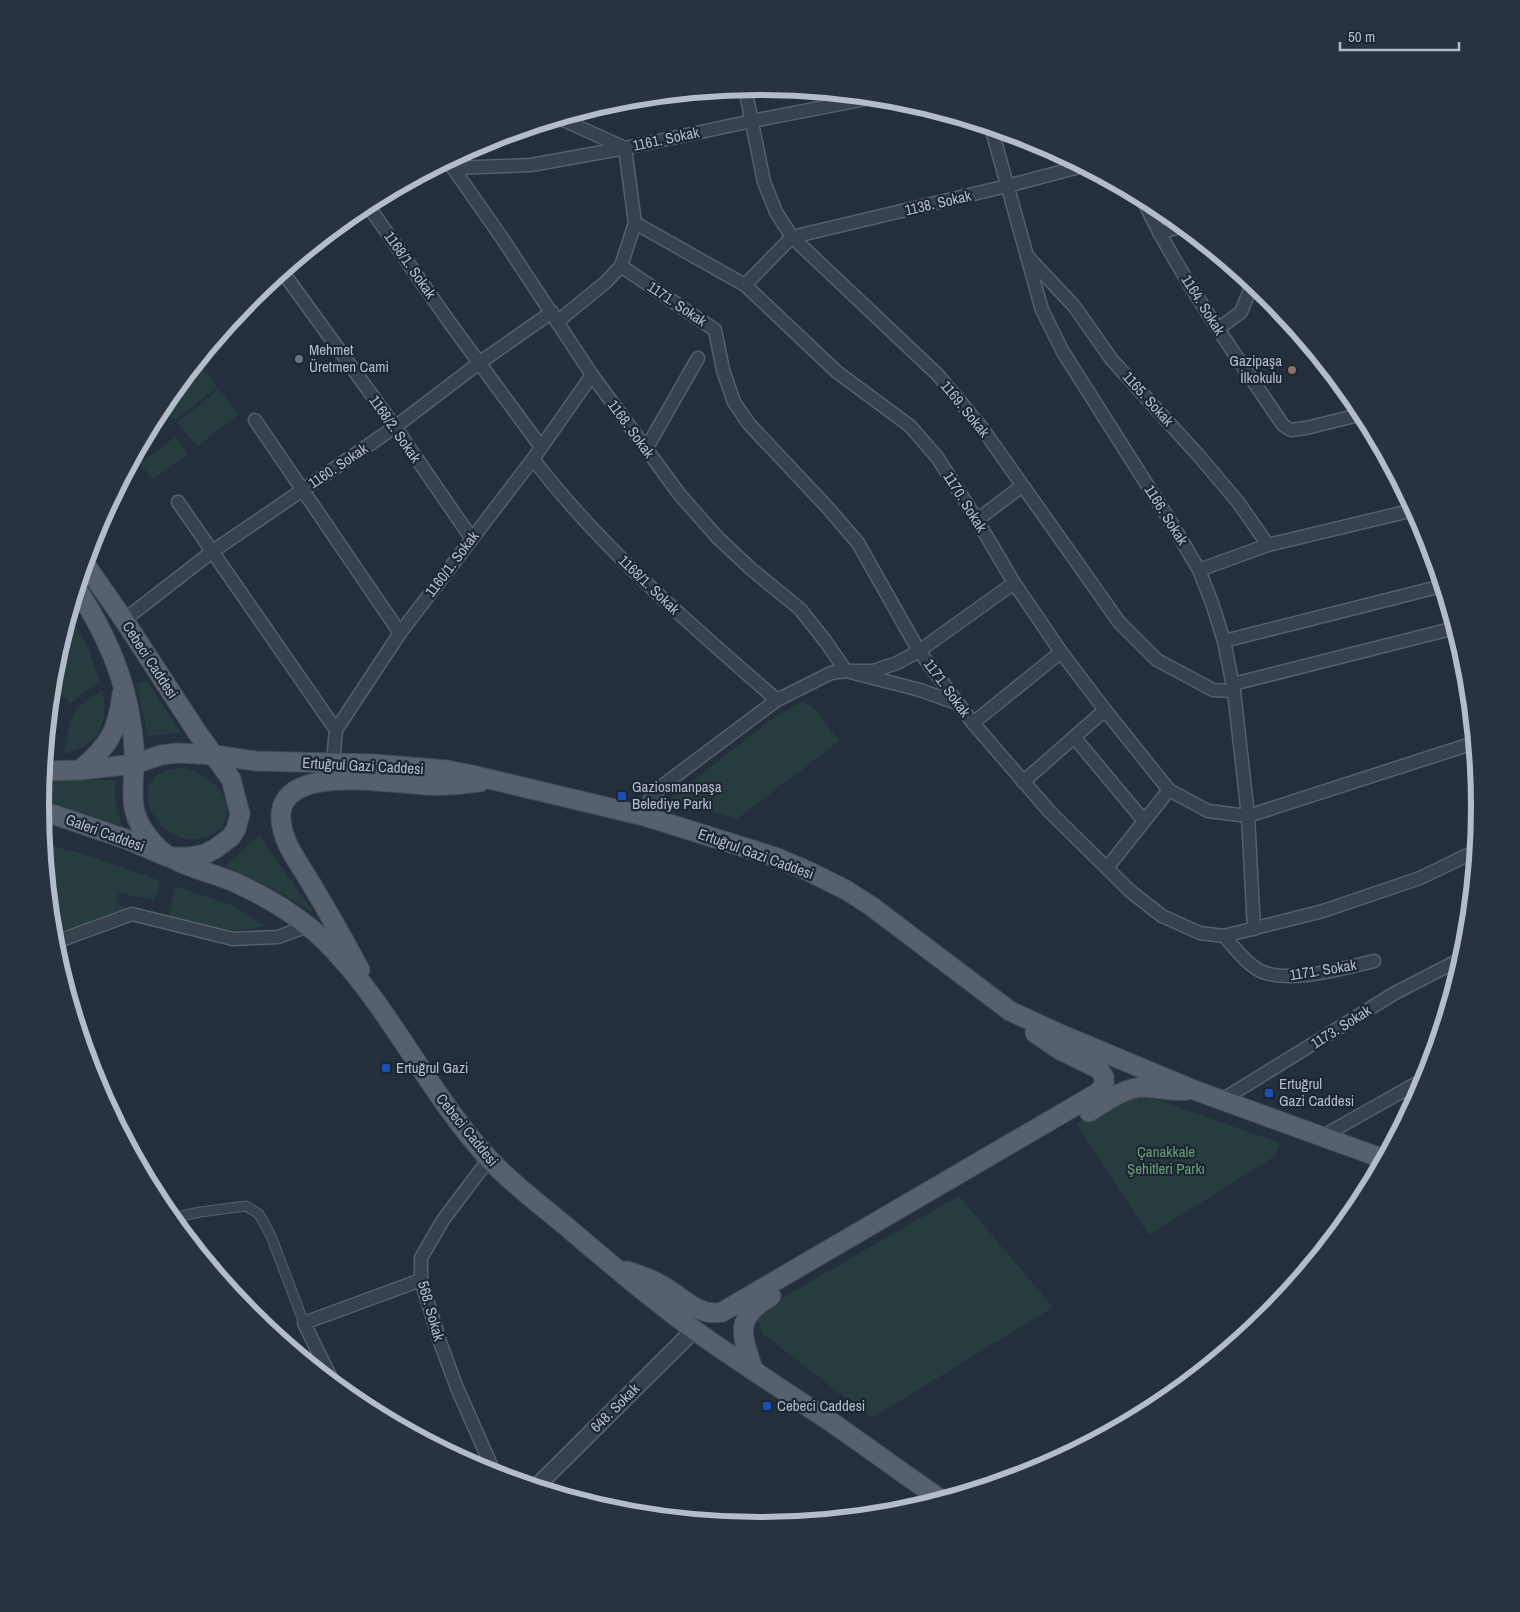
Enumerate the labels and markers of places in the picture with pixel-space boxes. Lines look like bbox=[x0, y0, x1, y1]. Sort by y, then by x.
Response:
place label: Mehmet Üretmen Cami bbox=[309, 339, 389, 377]
place label: Gazipaşa İlkokulu bbox=[1229, 350, 1282, 388]
marker: Mehmet Üretmen Cami bbox=[293, 353, 305, 365]
marker: Gazipaşa İlkokulu bbox=[1286, 364, 1298, 376]
place label: Gaziosmanpaşa Belediye Parkı bbox=[632, 776, 722, 814]
marker: Gaziosmanpaşa Belediye Parkı bbox=[616, 790, 628, 802]
place label: Ertuğrul Gazi bbox=[396, 1057, 468, 1078]
marker: Ertuğrul Gazi bbox=[380, 1062, 392, 1074]
place label: Ertuğrul Gazi Caddesi bbox=[1279, 1073, 1354, 1111]
marker: Ertuğrul Gazi Caddesi bbox=[1263, 1087, 1275, 1099]
place label: Cebeci Caddesi bbox=[777, 1395, 865, 1416]
marker: Cebeci Caddesi bbox=[761, 1400, 773, 1412]

